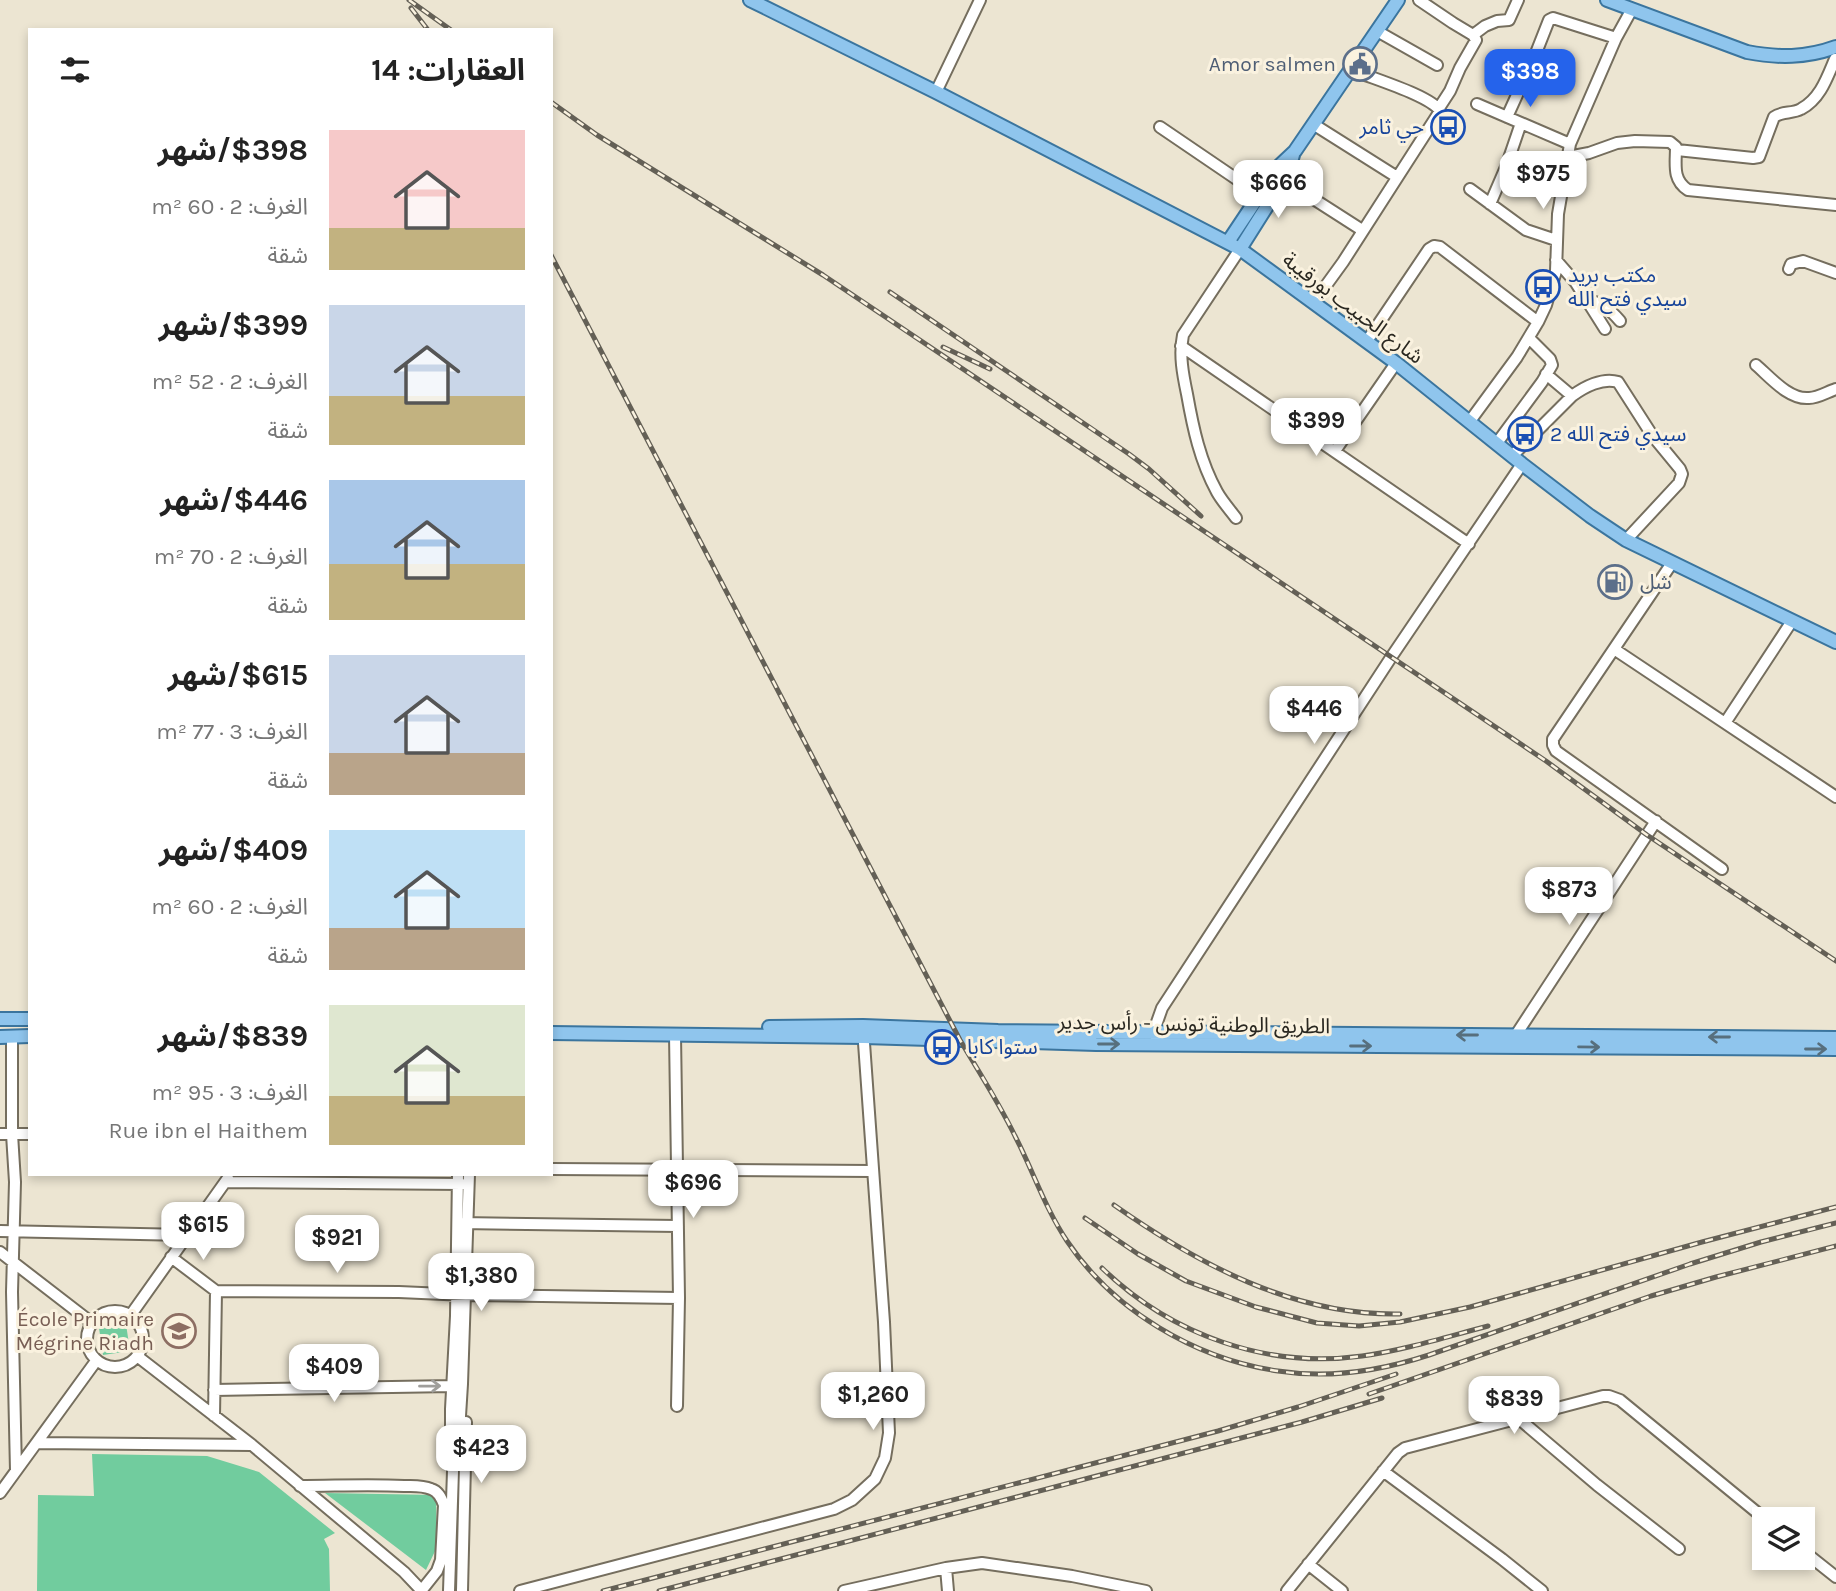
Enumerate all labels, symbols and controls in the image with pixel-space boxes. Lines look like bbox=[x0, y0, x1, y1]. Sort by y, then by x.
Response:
public building icon: Amor salmen bbox=[1341, 45, 1379, 83]
pin: $398 bbox=[1489, 50, 1571, 109]
icon: filters bbox=[56, 51, 94, 89]
text: العقارات: 14 bbox=[371, 52, 525, 88]
place label: Amor salmen bbox=[1209, 52, 1336, 76]
text: $398 bbox=[1500, 58, 1560, 85]
bus stop icon: حي ثامر bbox=[1429, 108, 1467, 146]
place label: حي ثامر bbox=[1358, 115, 1424, 143]
text: $398/شهر bbox=[158, 132, 308, 168]
pin: $975 bbox=[1502, 152, 1584, 211]
icon: home bbox=[385, 158, 469, 242]
pin: $666 bbox=[1237, 160, 1319, 220]
text: $975 bbox=[1516, 160, 1570, 187]
text: $666 bbox=[1249, 169, 1307, 196]
text: الغرف: 2 · 60 m² bbox=[151, 193, 308, 220]
text: شقة bbox=[267, 242, 308, 269]
street label: شارع الحبيب بورقيبة bbox=[1276, 247, 1428, 371]
place label: مكتب بريد سيدي فتح الله bbox=[1568, 263, 1687, 315]
bus stop icon: مكتب بريد سيدي فتح الله bbox=[1524, 268, 1562, 306]
text: $399/شهر bbox=[159, 307, 308, 343]
icon: home bbox=[385, 333, 469, 417]
text: الغرف: 2 · 52 m² bbox=[152, 368, 308, 395]
pin: $399 bbox=[1275, 398, 1357, 458]
text: $399 bbox=[1287, 407, 1345, 434]
bus stop icon: 2 سيدي فتح الله bbox=[1506, 415, 1544, 453]
text: شقة bbox=[267, 417, 308, 444]
place label: 2 سيدي فتح الله bbox=[1550, 422, 1686, 450]
text: $446/شهر bbox=[160, 482, 308, 518]
icon: home bbox=[385, 508, 469, 592]
text: الغرف: 2 · 70 m² bbox=[154, 543, 308, 570]
fuel station icon: شل bbox=[1596, 563, 1634, 601]
place label: شل bbox=[1640, 570, 1672, 594]
text: شقة bbox=[267, 592, 308, 619]
text: $615/شهر bbox=[168, 657, 308, 693]
icon: home bbox=[385, 683, 469, 767]
pin: $446 bbox=[1273, 686, 1355, 746]
text: $446 bbox=[1285, 695, 1343, 722]
text: الغرف: 3 · 77 m² bbox=[156, 718, 308, 745]
text: شقة bbox=[267, 767, 308, 794]
text: $409/شهر bbox=[159, 832, 308, 868]
icon: home bbox=[385, 858, 469, 942]
pin: $873 bbox=[1528, 867, 1610, 927]
text: $873 bbox=[1541, 876, 1597, 903]
text: الغرف: 2 · 60 m² bbox=[151, 893, 308, 920]
text: شقة bbox=[267, 942, 308, 969]
street label: الطريق الوطنية تونس - رأس جدير bbox=[1057, 1009, 1330, 1039]
text: $839/شهر bbox=[158, 1018, 308, 1054]
bus stop icon: ستوا كابا bbox=[923, 1028, 961, 1066]
one-way arrow bbox=[1456, 1028, 1479, 1042]
one-way arrow bbox=[1708, 1030, 1731, 1044]
icon: home bbox=[385, 1033, 469, 1117]
place label: ستوا كابا bbox=[967, 1035, 1038, 1059]
one-way arrow bbox=[1098, 1037, 1121, 1051]
one-way arrow bbox=[1350, 1039, 1373, 1052]
one-way arrow bbox=[1577, 1041, 1600, 1054]
one-way arrow bbox=[1805, 1042, 1828, 1056]
text: الغرف: 3 · 95 m² bbox=[152, 1079, 308, 1106]
text: Rue ibn el Haithem bbox=[108, 1117, 308, 1144]
pin: $696 bbox=[652, 1160, 734, 1220]
text: $696 bbox=[664, 1169, 722, 1196]
pin: $615 bbox=[162, 1202, 244, 1262]
text: $615 bbox=[177, 1211, 229, 1238]
pin: $921 bbox=[296, 1216, 378, 1275]
text: $921 bbox=[311, 1224, 363, 1251]
pin: $1,380 bbox=[424, 1254, 538, 1313]
text: $1,380 bbox=[444, 1262, 518, 1289]
place label: École Primaire Mégrine Riadh bbox=[15, 1307, 154, 1355]
school or university icon: École Primaire Mégrine Riadh bbox=[160, 1312, 198, 1350]
pin: $409 bbox=[293, 1344, 375, 1404]
text: $409 bbox=[305, 1353, 363, 1380]
pin: $1,260 bbox=[816, 1372, 930, 1432]
pin: $839 bbox=[1473, 1376, 1555, 1436]
one-way arrow bbox=[418, 1380, 441, 1393]
text: $1,260 bbox=[837, 1381, 909, 1408]
text: $839 bbox=[1484, 1385, 1544, 1412]
pin: $423 bbox=[440, 1426, 522, 1485]
text: $423 bbox=[452, 1434, 510, 1461]
map controls bbox=[1752, 1507, 1815, 1570]
button: layers bbox=[1752, 1507, 1815, 1570]

